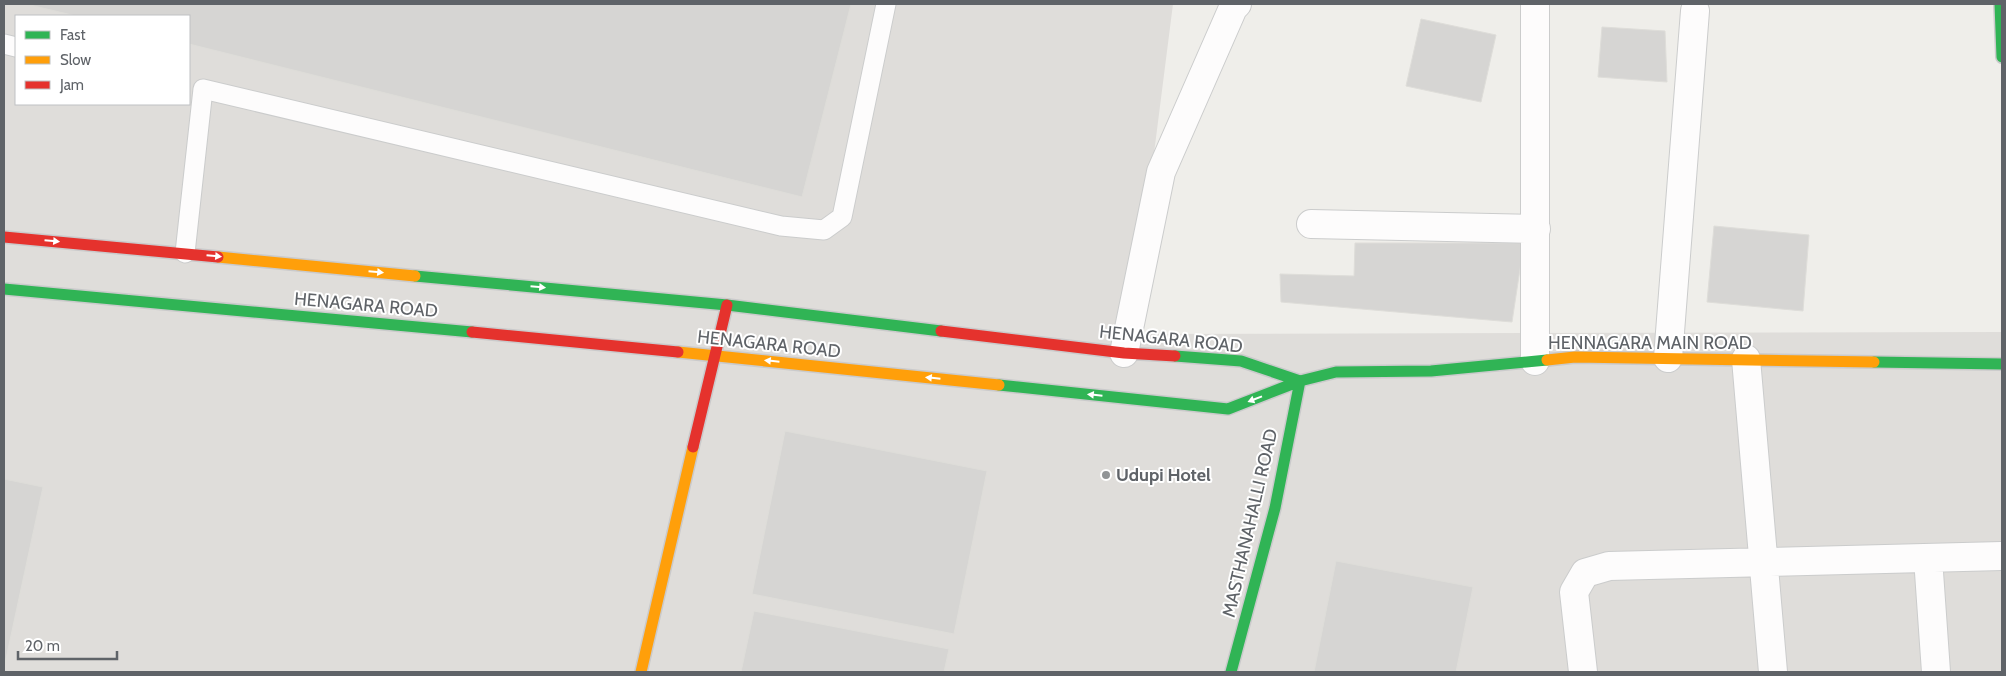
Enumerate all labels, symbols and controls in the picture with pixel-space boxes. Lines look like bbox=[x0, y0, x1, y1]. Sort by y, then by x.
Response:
legend bbox=[15, 15, 190, 105]
text: Fast bbox=[60, 26, 85, 44]
text: Slow bbox=[60, 51, 91, 69]
text: Jam bbox=[59, 76, 84, 94]
one-way arrow bbox=[45, 237, 61, 245]
one-way arrow bbox=[206, 252, 222, 260]
one-way arrow bbox=[368, 268, 384, 276]
one-way arrow bbox=[530, 283, 546, 291]
street label: HENAGARA ROAD bbox=[293, 288, 439, 322]
street label: HENAGARA ROAD bbox=[1098, 321, 1244, 357]
street label: HENAGARA ROAD bbox=[696, 326, 842, 362]
street label: HENNAGARA MAIN ROAD bbox=[1548, 332, 1752, 354]
one-way arrow bbox=[764, 357, 780, 365]
one-way arrow bbox=[925, 374, 941, 382]
one-way arrow bbox=[1087, 391, 1103, 399]
one-way arrow bbox=[1248, 395, 1262, 403]
street label: MASTHANAHALLI ROAD bbox=[1218, 427, 1282, 619]
place label: Udupi Hotel bbox=[1116, 464, 1211, 486]
marker: Udupi Hotel bbox=[1100, 469, 1112, 481]
scale bar bbox=[18, 628, 116, 660]
text: 20 m bbox=[25, 637, 60, 655]

